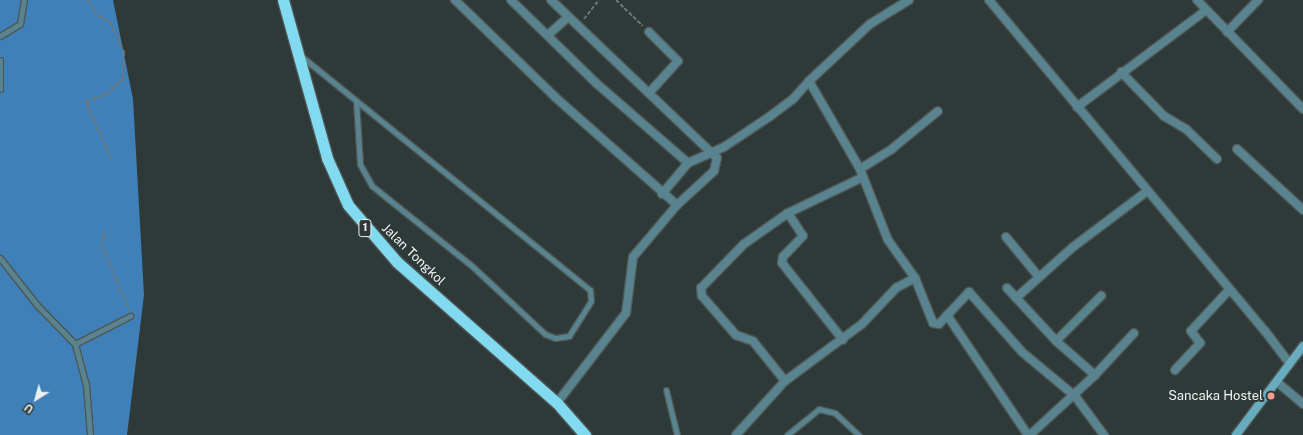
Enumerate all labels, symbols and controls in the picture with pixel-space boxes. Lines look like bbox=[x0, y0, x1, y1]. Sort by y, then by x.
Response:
road number: 1 bbox=[358, 218, 372, 238]
street label: Jalan Tongkol bbox=[378, 221, 448, 289]
north arrow bbox=[16, 379, 56, 419]
place label: Sancaka Hostel bbox=[1168, 388, 1263, 404]
marker: Sancaka Hostel bbox=[1266, 391, 1276, 401]
text: U bbox=[22, 401, 36, 416]

